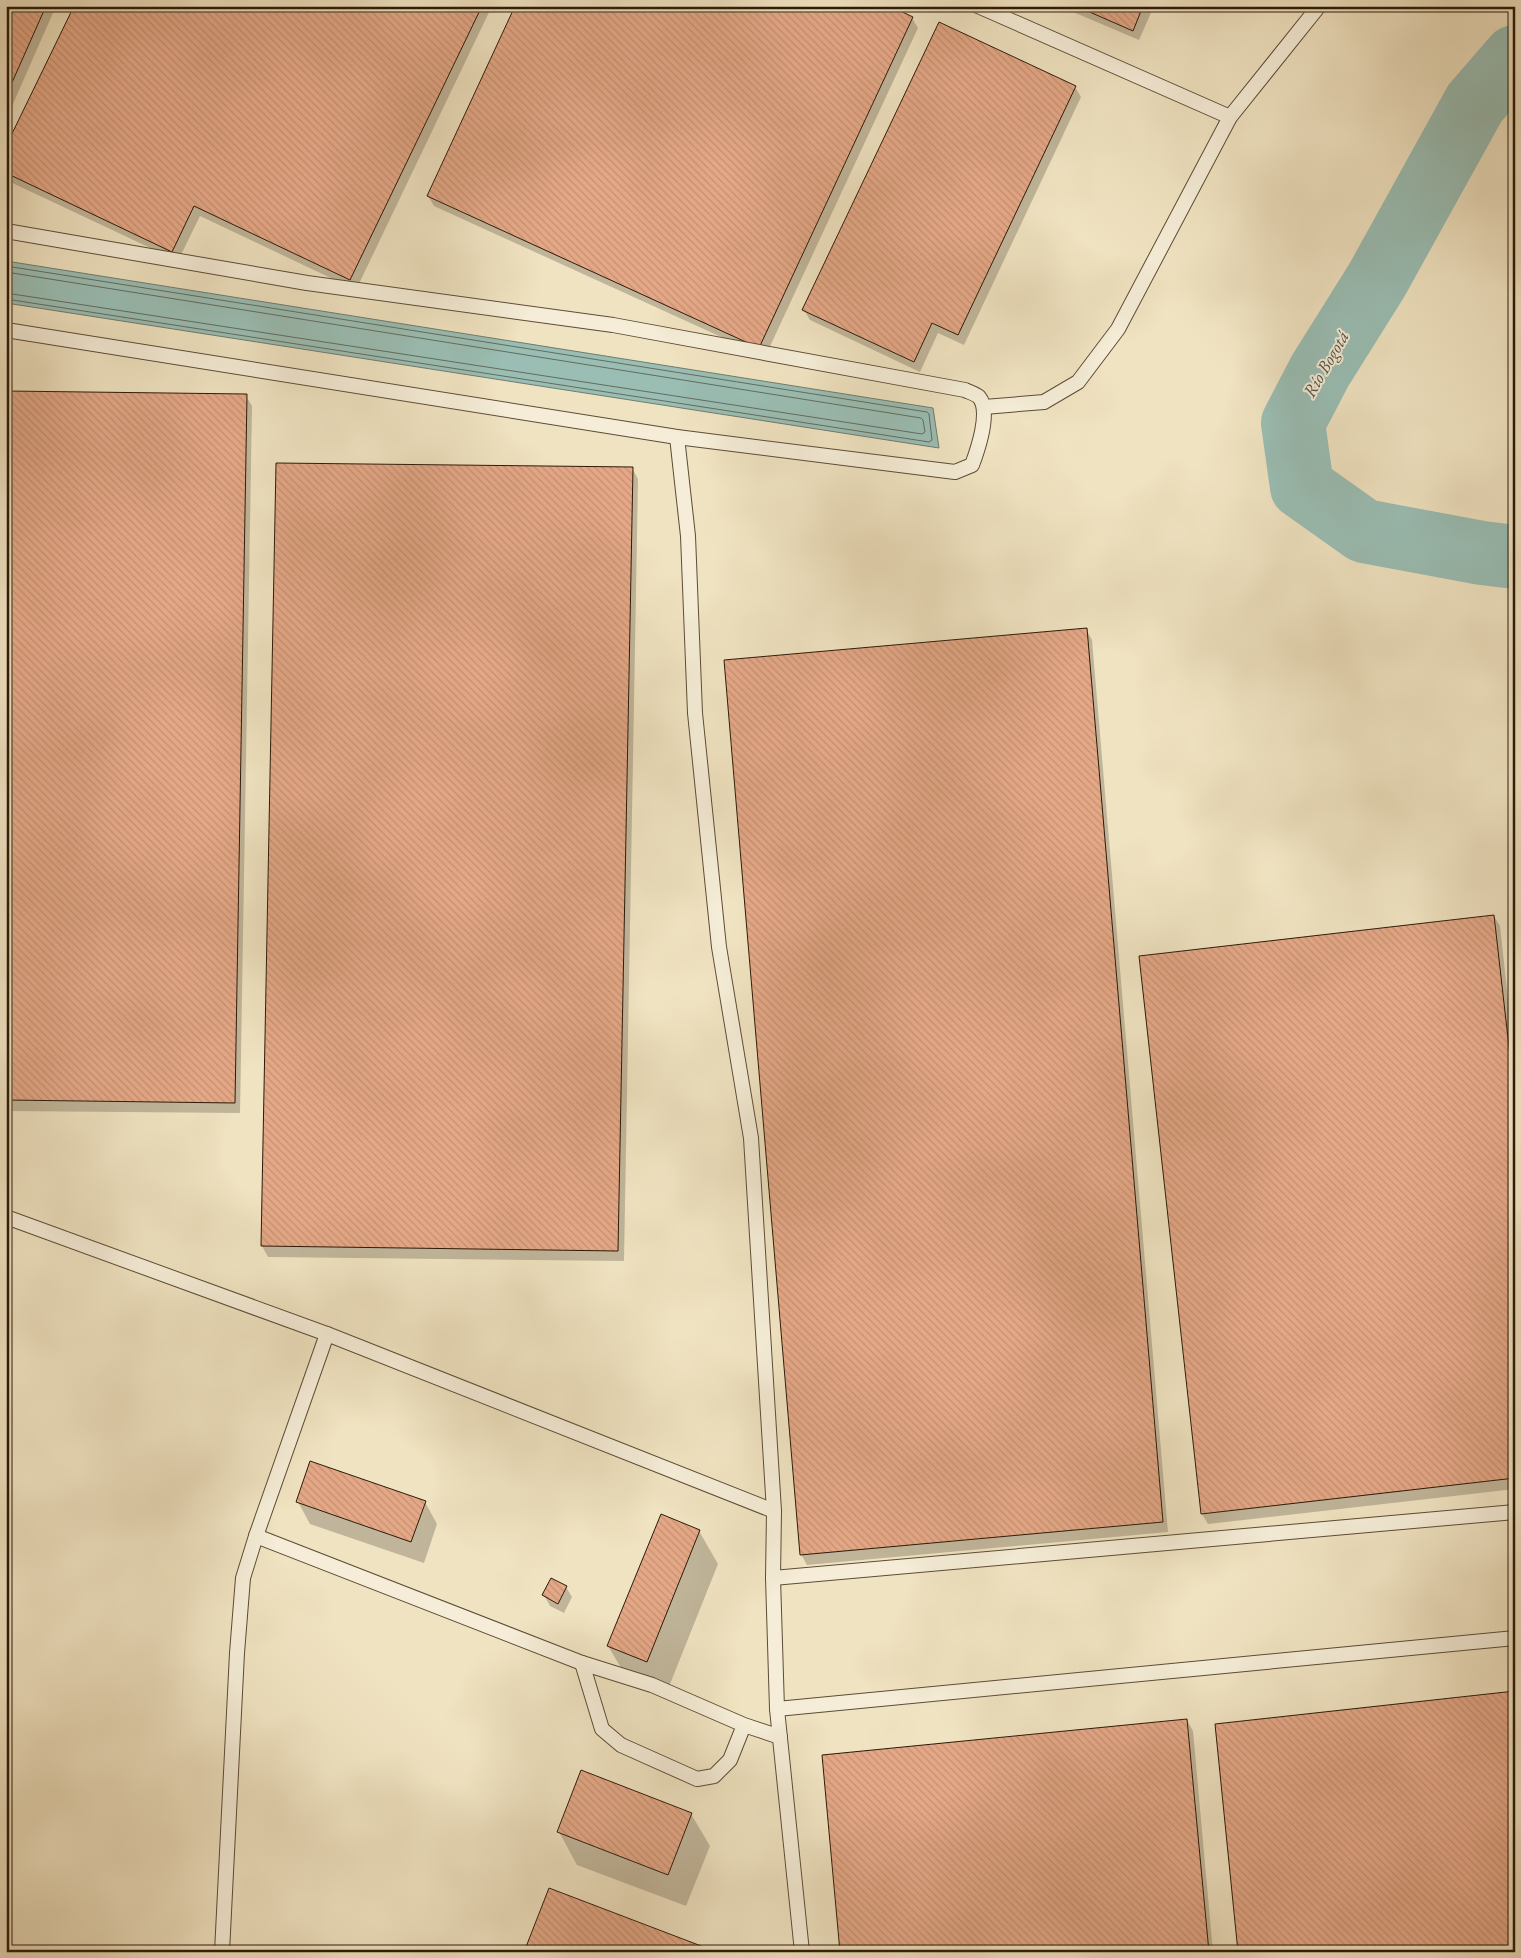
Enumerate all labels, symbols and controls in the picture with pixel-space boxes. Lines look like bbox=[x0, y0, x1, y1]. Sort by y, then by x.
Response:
water label: Río Bogotá bbox=[1297, 326, 1355, 402]

